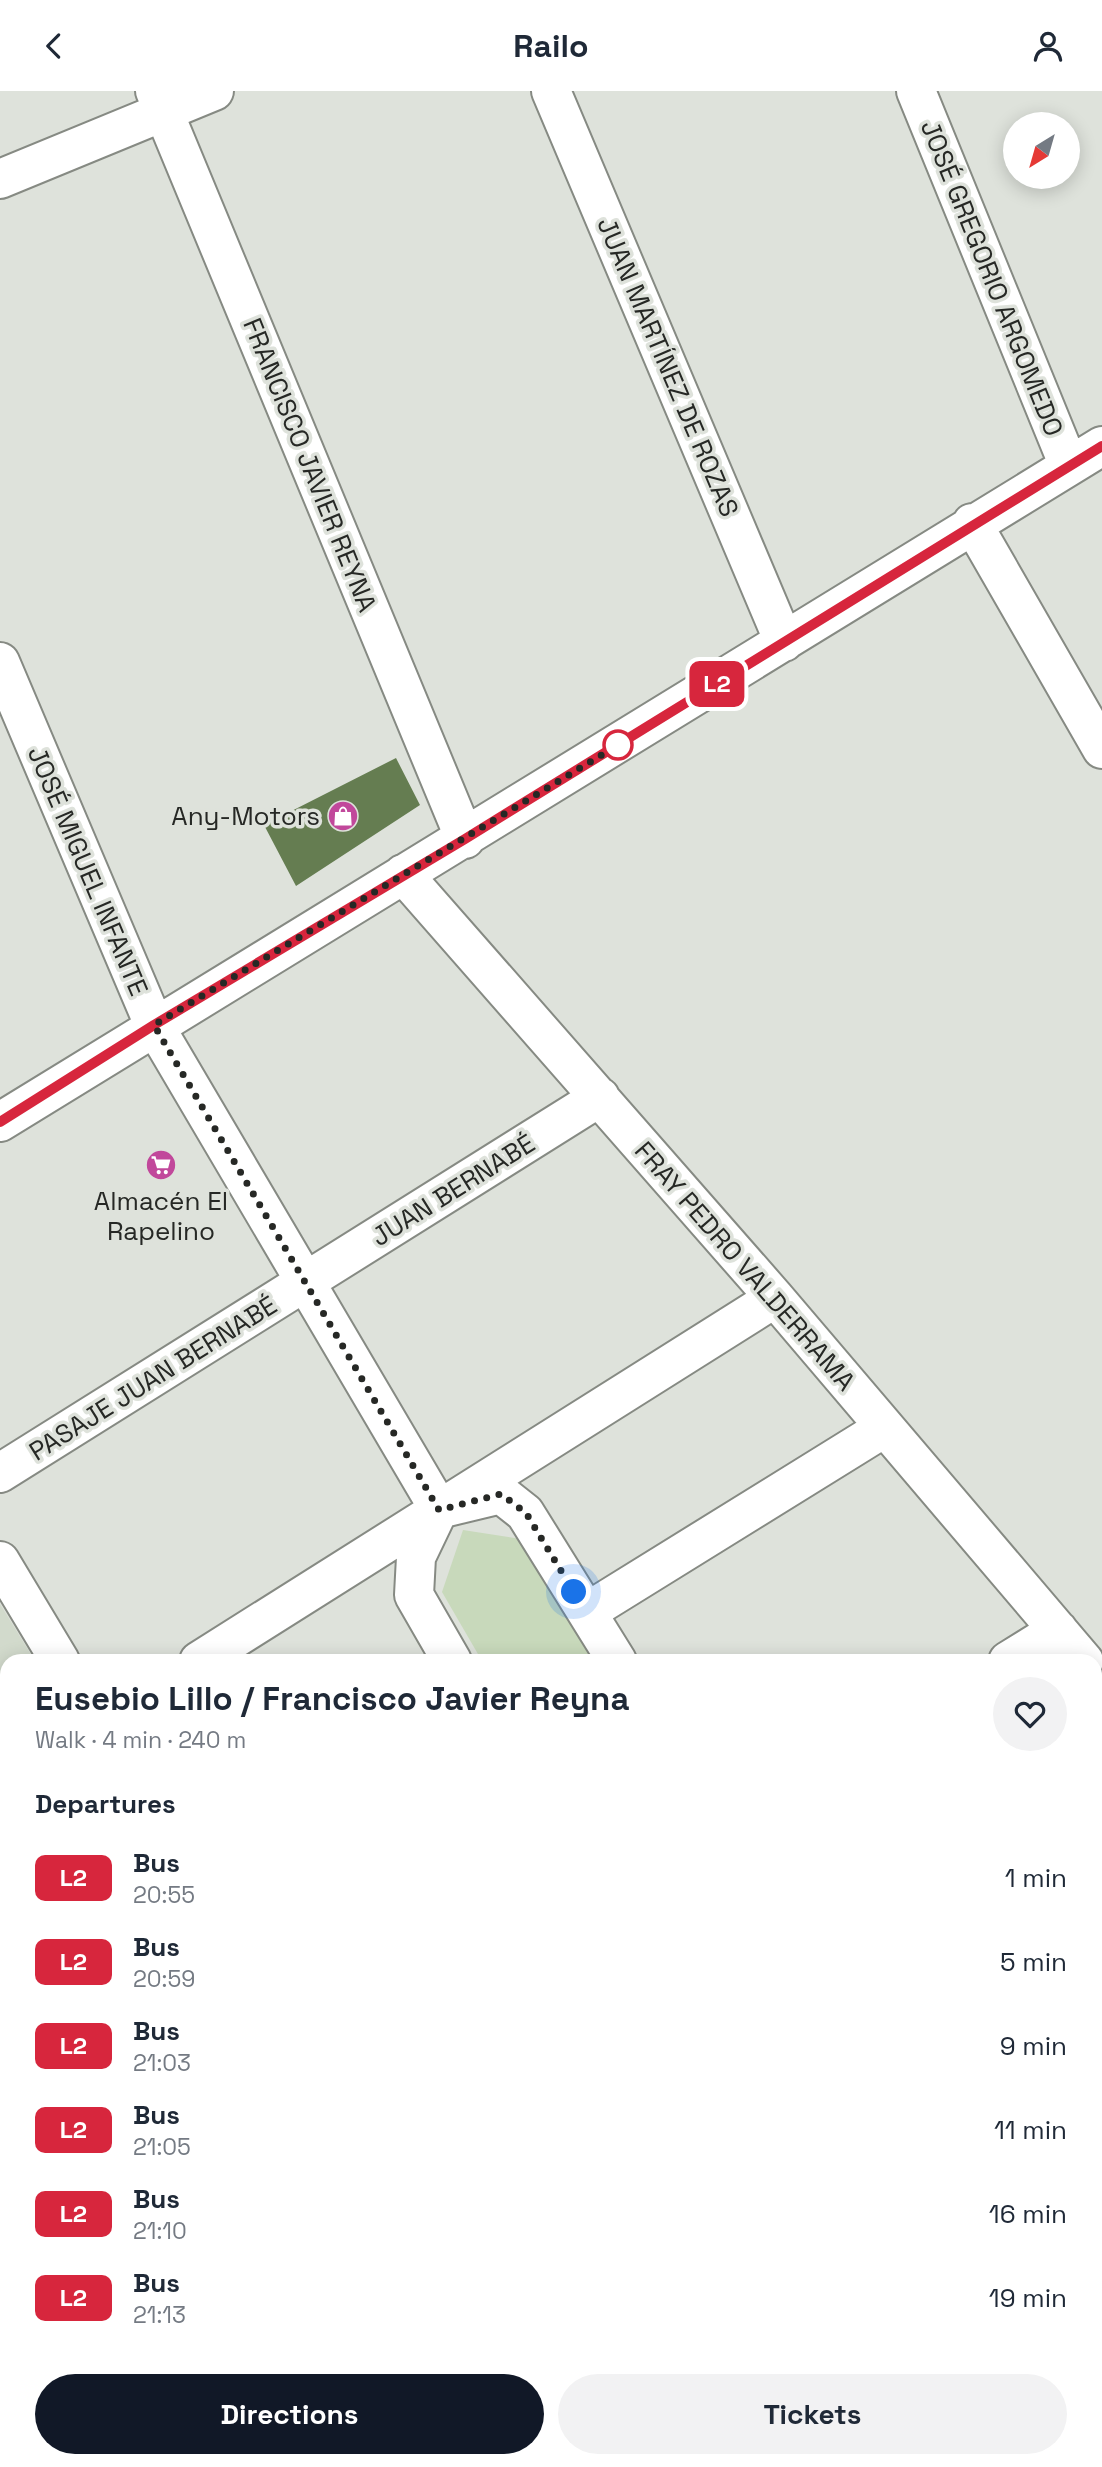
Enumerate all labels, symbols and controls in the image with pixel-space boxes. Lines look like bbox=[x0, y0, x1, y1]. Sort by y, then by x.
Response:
text: Railo bbox=[513, 26, 589, 66]
icon: back bbox=[35, 27, 73, 65]
icon: person bbox=[1029, 27, 1067, 65]
north arrow bbox=[1003, 112, 1080, 189]
map controls bbox=[1003, 112, 1080, 189]
street label: JOSÉ GREGORIO ARGOMEDO bbox=[913, 115, 1071, 441]
street label: JUAN MARTÍNEZ DE ROZAS bbox=[589, 212, 747, 522]
street label: FRANCISCO JAVIER REYNA bbox=[235, 313, 385, 617]
line badge: L2 bbox=[686, 661, 748, 707]
text: L2 bbox=[703, 668, 731, 699]
unlabelled marker bbox=[603, 730, 633, 760]
street label: JOSÉ MIGUEL INFANTE bbox=[20, 741, 156, 1001]
place label: Any-Motors bbox=[171, 799, 320, 833]
shop icon: Any-Motors bbox=[326, 799, 360, 833]
street label: JUAN BERNABÉ bbox=[365, 1126, 541, 1254]
street label: FRAY PEDRO VALDERRAMA bbox=[627, 1134, 863, 1398]
supermarket icon: Almacén El Rapelino bbox=[144, 1148, 178, 1182]
place label: Almacén El Rapelino bbox=[94, 1184, 228, 1248]
street label: PASAJE JUAN BERNABÉ bbox=[23, 1288, 283, 1468]
your location bbox=[556, 1574, 591, 1609]
button: heart bbox=[993, 1677, 1067, 1751]
text: Eusebio Lillo / Francisco Javier Reyna bbox=[35, 1678, 630, 1720]
text: Walk · 4 min · 240 m bbox=[35, 1725, 246, 1755]
text: Departures bbox=[35, 1787, 176, 1821]
text: Bus bbox=[133, 1846, 180, 1880]
text: 1 min bbox=[1005, 1861, 1067, 1895]
text: L2 bbox=[60, 1862, 87, 1893]
text: 20:55 bbox=[133, 1880, 195, 1910]
text: Bus bbox=[133, 1930, 180, 1964]
text: 5 min bbox=[1000, 1945, 1067, 1979]
text: L2 bbox=[60, 1946, 87, 1977]
text: 20:59 bbox=[133, 1964, 195, 1994]
text: Bus bbox=[133, 2014, 180, 2048]
text: 9 min bbox=[1000, 2029, 1067, 2063]
text: L2 bbox=[60, 2030, 87, 2061]
text: 21:03 bbox=[133, 2048, 191, 2078]
text: Bus bbox=[133, 2098, 180, 2132]
text: 11 min bbox=[994, 2113, 1067, 2147]
text: L2 bbox=[60, 2114, 87, 2145]
text: 21:05 bbox=[133, 2132, 191, 2162]
text: Bus bbox=[133, 2182, 180, 2216]
text: 16 min bbox=[989, 2197, 1067, 2231]
text: L2 bbox=[60, 2198, 87, 2229]
text: 21:10 bbox=[133, 2216, 187, 2246]
text: Bus bbox=[133, 2266, 180, 2300]
text: 19 min bbox=[989, 2281, 1067, 2315]
text: L2 bbox=[60, 2282, 87, 2313]
text: 21:13 bbox=[133, 2300, 186, 2330]
button: Directions bbox=[35, 2374, 544, 2454]
button: Tickets bbox=[558, 2374, 1067, 2454]

